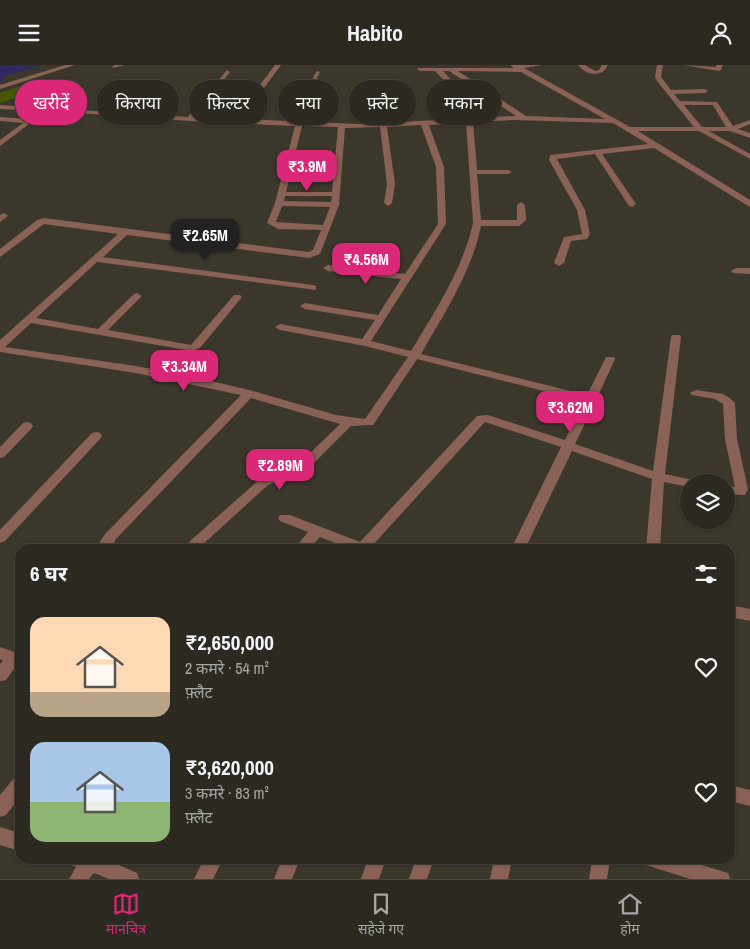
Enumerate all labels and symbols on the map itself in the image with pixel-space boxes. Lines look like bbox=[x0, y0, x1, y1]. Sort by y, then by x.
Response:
pin: ₹3.9M bbox=[272, 149, 342, 192]
pin: ₹2.65M bbox=[164, 219, 246, 261]
pin: ₹4.56M bbox=[325, 243, 407, 285]
pin: ₹3.34M bbox=[143, 349, 225, 392]
pin: ₹3.62M bbox=[529, 391, 611, 433]
pin: ₹2.89M bbox=[239, 449, 321, 491]

